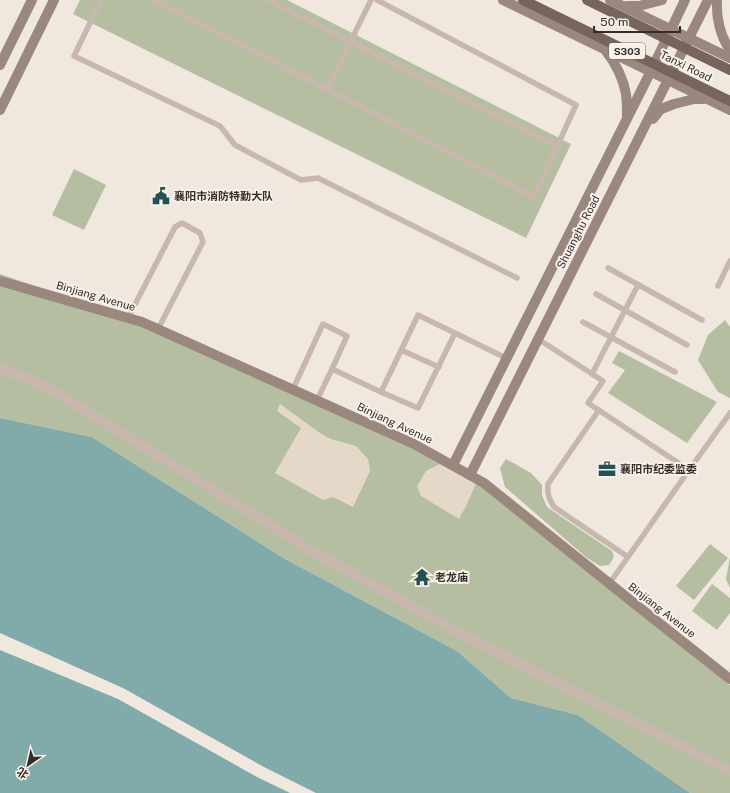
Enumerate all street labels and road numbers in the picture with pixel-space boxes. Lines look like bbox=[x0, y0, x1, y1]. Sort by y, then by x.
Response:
road number: S303 bbox=[609, 43, 645, 59]
street label: Tanxi Road bbox=[658, 48, 714, 84]
street label: Shuanghu Road bbox=[554, 193, 602, 271]
street label: Binjiang Avenue bbox=[55, 279, 137, 313]
street label: Binjiang Avenue bbox=[355, 400, 435, 446]
street label: Binjiang Avenue bbox=[626, 580, 698, 640]

